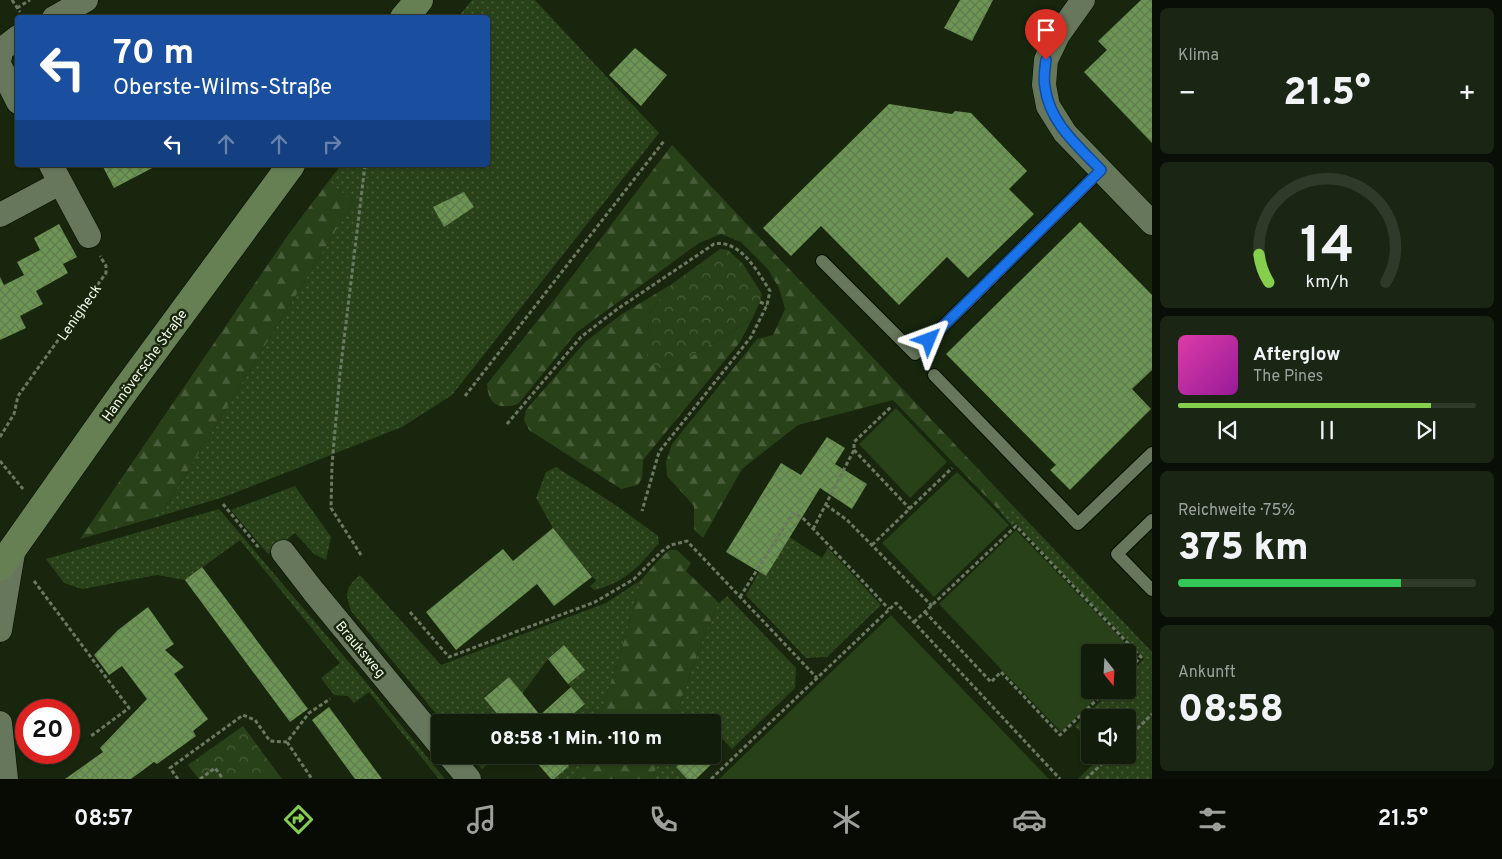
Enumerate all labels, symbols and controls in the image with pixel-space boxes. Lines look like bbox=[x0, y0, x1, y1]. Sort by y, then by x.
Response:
pin bbox=[1025, 9, 1067, 60]
icon: arrive bbox=[1032, 16, 1060, 44]
text: 70 m bbox=[113, 32, 194, 76]
icon: left bbox=[30, 35, 95, 100]
text: Klima bbox=[1178, 46, 1219, 66]
text: 21.5° bbox=[1283, 70, 1371, 119]
text: Oberste-Wilms-Straße bbox=[113, 75, 332, 102]
text: − bbox=[1178, 77, 1196, 113]
text: + bbox=[1458, 77, 1476, 113]
icon: left bbox=[159, 130, 187, 158]
icon: ahead bbox=[212, 130, 240, 158]
icon: ahead bbox=[265, 130, 293, 158]
icon: right bbox=[318, 130, 346, 158]
text: 14 bbox=[1300, 215, 1354, 281]
text: km/h bbox=[1305, 271, 1349, 294]
street label: Lenigheck bbox=[55, 281, 106, 344]
street label: Hannöversche Straße bbox=[99, 307, 191, 425]
position arrow bbox=[902, 313, 954, 365]
text: Afterglow bbox=[1253, 343, 1341, 367]
text: The Pines bbox=[1253, 367, 1323, 387]
icon: previous bbox=[1214, 416, 1242, 444]
icon: pause bbox=[1313, 416, 1341, 444]
icon: next bbox=[1412, 416, 1440, 444]
text: Reichweite · 75% bbox=[1178, 501, 1295, 521]
text: 375 km bbox=[1178, 525, 1309, 574]
street label: Brauksweg bbox=[331, 618, 388, 682]
north arrow bbox=[1081, 644, 1136, 699]
map controls bbox=[1081, 644, 1136, 764]
text: Ankunft bbox=[1178, 663, 1236, 683]
text: 08:58 bbox=[1178, 687, 1284, 736]
speed limit sign: 20 bbox=[15, 699, 80, 764]
button: sound bbox=[1081, 709, 1136, 764]
text: 08:58 · 1 Min. · 110 m bbox=[490, 727, 662, 751]
icon: directions bbox=[281, 802, 316, 837]
icon: music bbox=[464, 802, 499, 837]
icon: phone bbox=[646, 802, 681, 837]
icon: climate bbox=[829, 802, 864, 837]
icon: car bbox=[1012, 802, 1047, 837]
icon: filters bbox=[1195, 802, 1230, 837]
text: 08:57 bbox=[74, 806, 133, 833]
text: 21.5° bbox=[1378, 806, 1428, 833]

